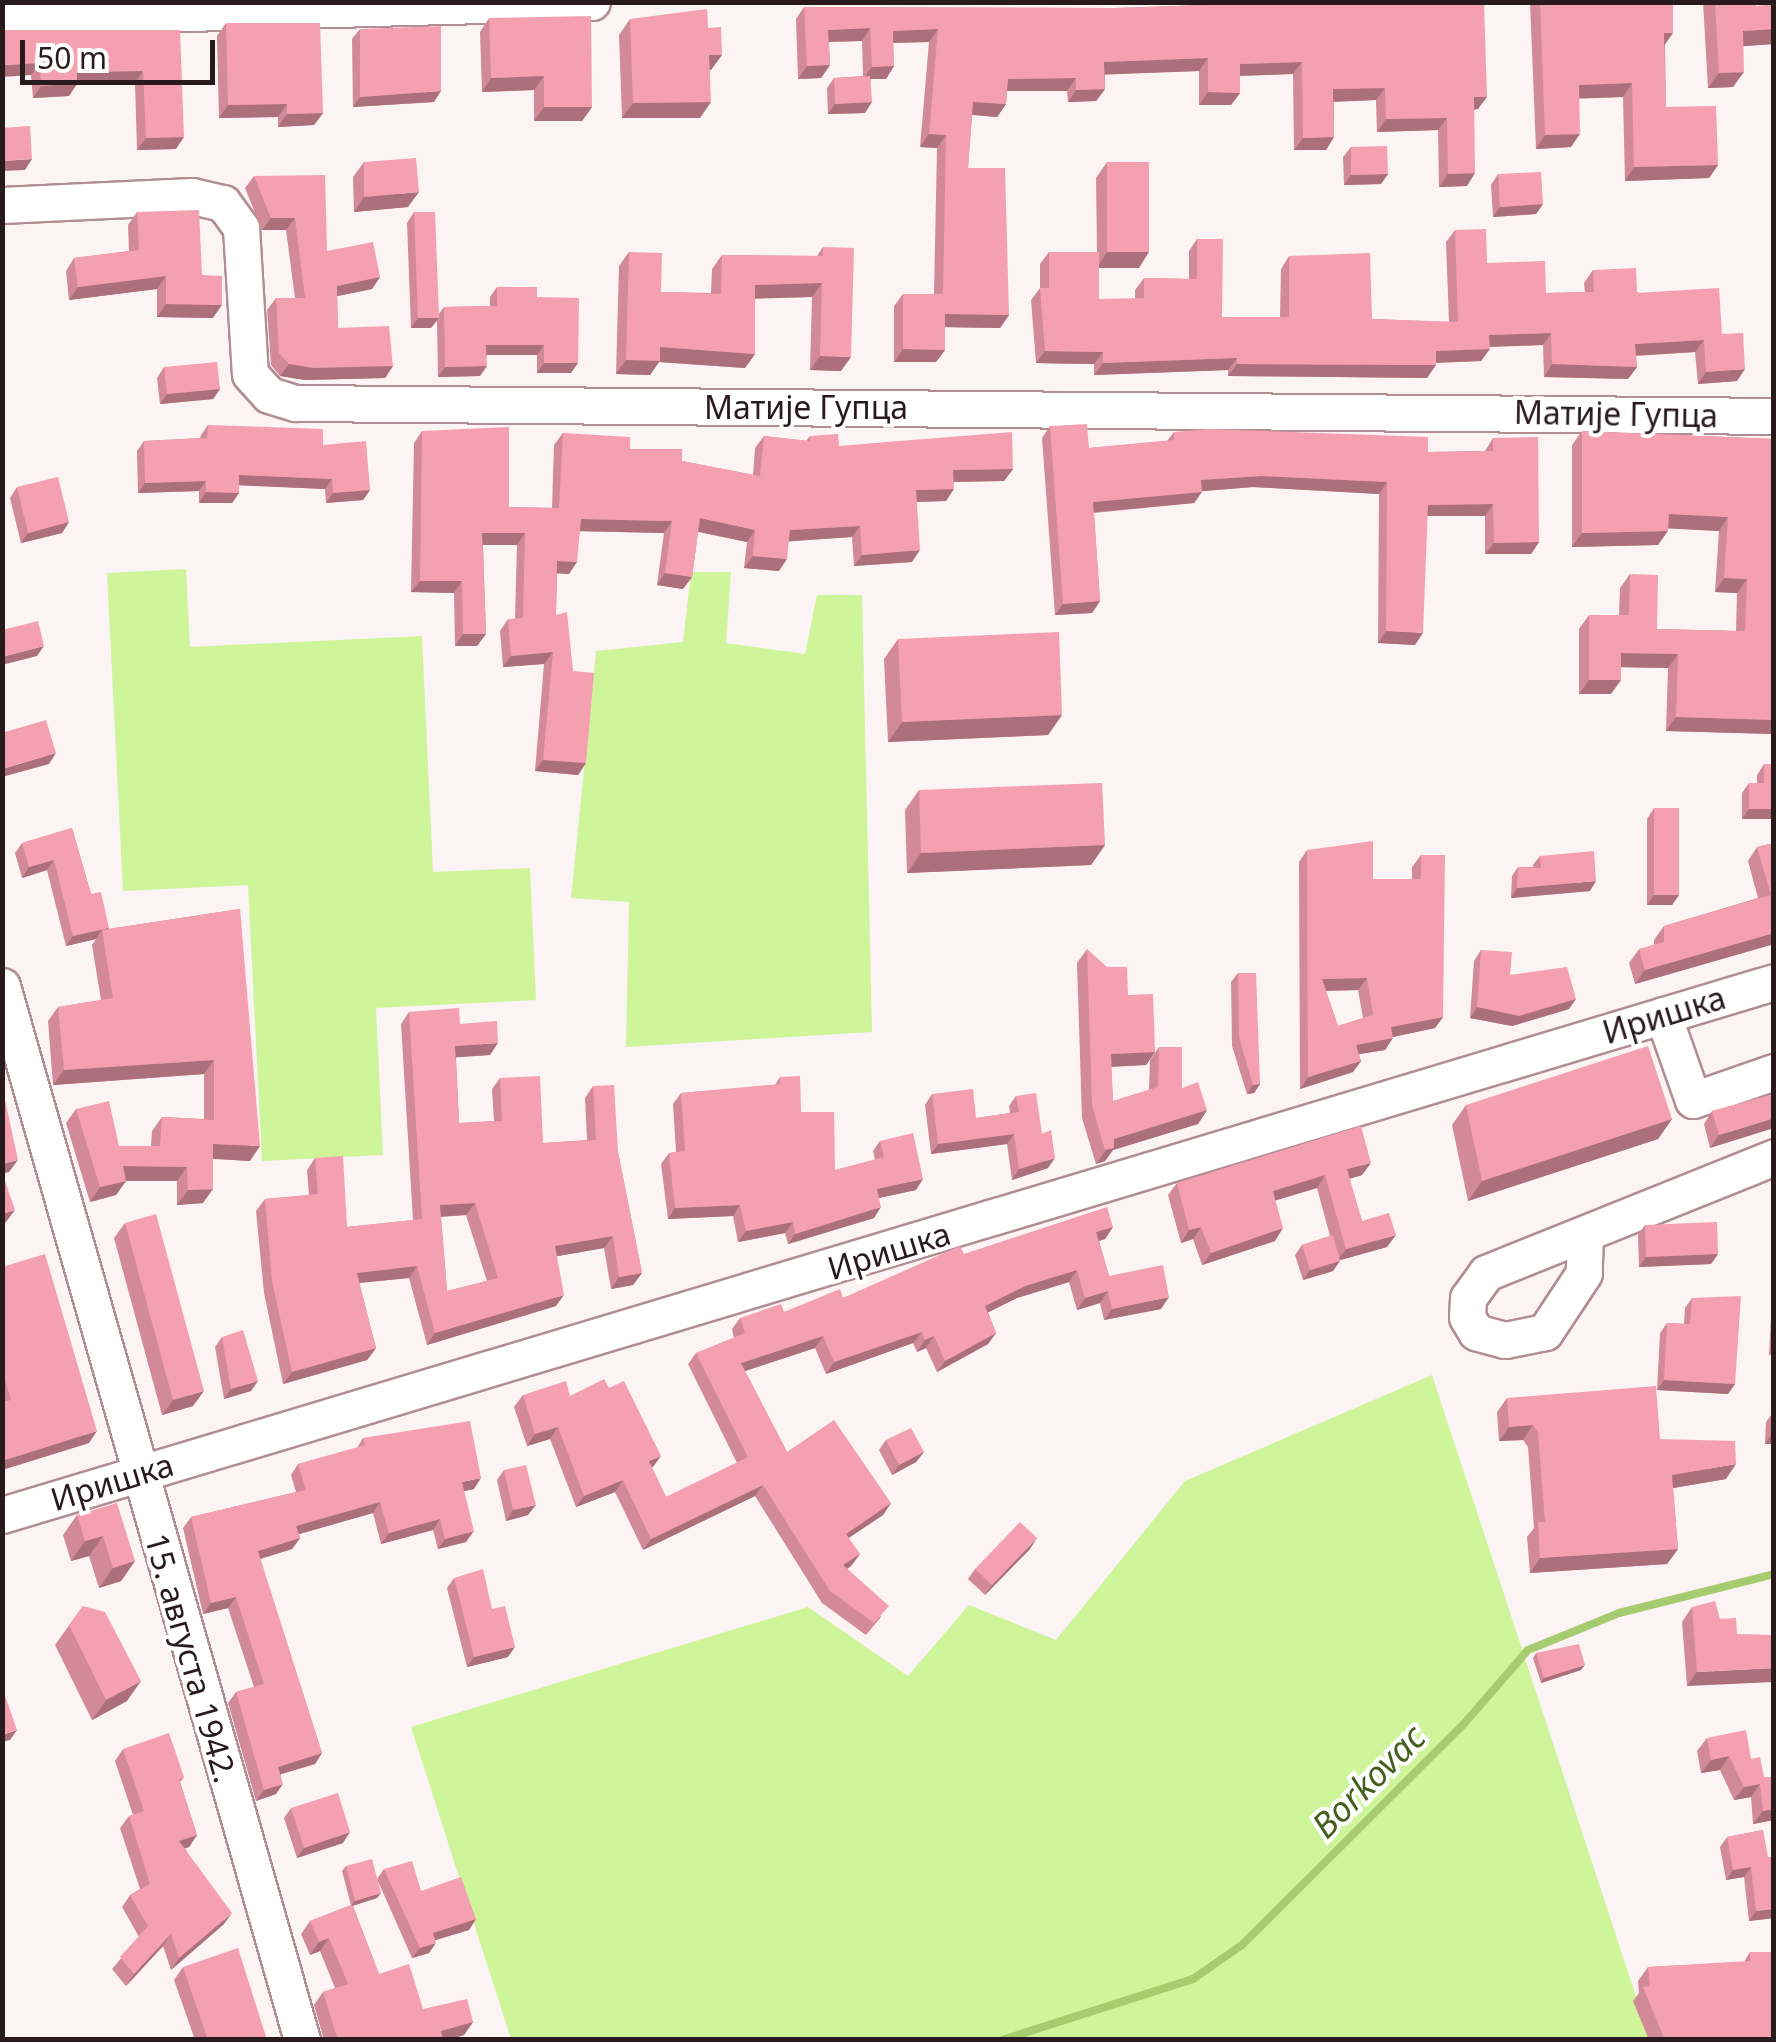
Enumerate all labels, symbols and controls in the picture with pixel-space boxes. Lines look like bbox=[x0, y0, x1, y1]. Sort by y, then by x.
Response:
scale bar bbox=[25, 20, 220, 82]
text: 50 m bbox=[37, 37, 107, 78]
street label: Матије Гупца bbox=[704, 388, 908, 426]
street label: Матије Гупца bbox=[1514, 393, 1718, 435]
street label: Иришка bbox=[1598, 978, 1730, 1052]
street label: Иришка bbox=[823, 1214, 955, 1288]
street label: Иришка bbox=[46, 1445, 178, 1519]
street label: 15. августа 1942. bbox=[137, 1529, 245, 1787]
water label: Borkovac bbox=[1303, 1716, 1433, 1846]

